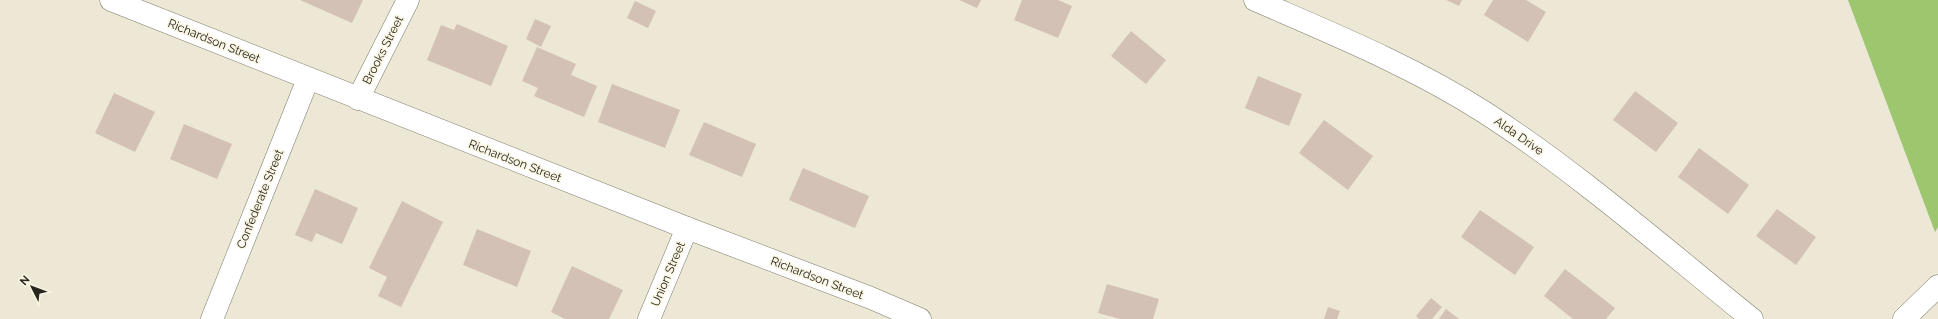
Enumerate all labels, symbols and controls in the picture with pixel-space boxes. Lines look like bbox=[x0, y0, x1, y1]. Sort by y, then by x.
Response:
street label: Brooks Street bbox=[360, 14, 406, 86]
street label: Richardson Street bbox=[166, 16, 262, 66]
street label: Alda Drive bbox=[1492, 114, 1546, 158]
street label: Richardson Street bbox=[467, 137, 563, 185]
street label: Confederate Street bbox=[234, 147, 286, 251]
street label: Union Street bbox=[648, 239, 688, 309]
street label: Richardson Street bbox=[769, 254, 865, 302]
north arrow bbox=[12, 267, 52, 307]
text: N bbox=[17, 273, 33, 288]

